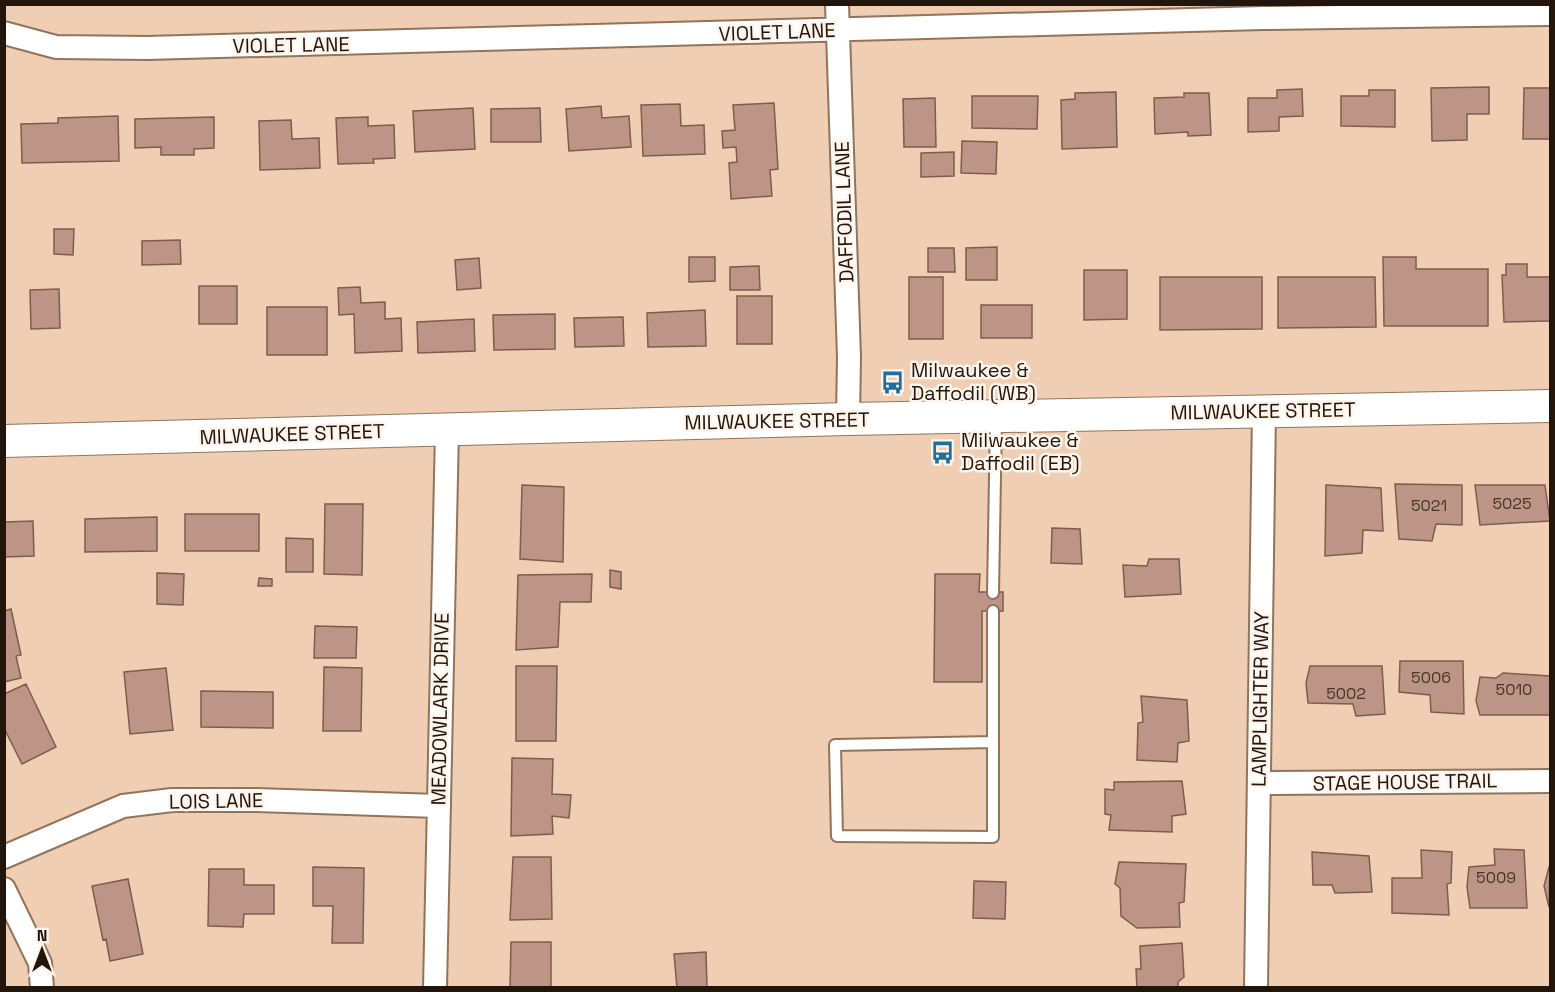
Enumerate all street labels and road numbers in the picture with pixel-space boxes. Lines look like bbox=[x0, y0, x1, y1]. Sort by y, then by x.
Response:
street label: VIOLET LANE bbox=[718, 17, 836, 47]
street label: VIOLET LANE bbox=[232, 31, 350, 59]
street label: DAFFODIL LANE bbox=[829, 141, 859, 283]
street label: MILWAUKEE STREET bbox=[1170, 396, 1356, 426]
street label: MILWAUKEE STREET bbox=[684, 406, 870, 436]
street label: MILWAUKEE STREET bbox=[199, 418, 385, 450]
street label: LAMPLIGHTER WAY bbox=[1245, 611, 1275, 787]
street label: MEADOWLARK DRIVE bbox=[425, 612, 455, 806]
street label: STAGE HOUSE TRAIL bbox=[1312, 767, 1498, 797]
street label: LOIS LANE bbox=[169, 787, 263, 815]

